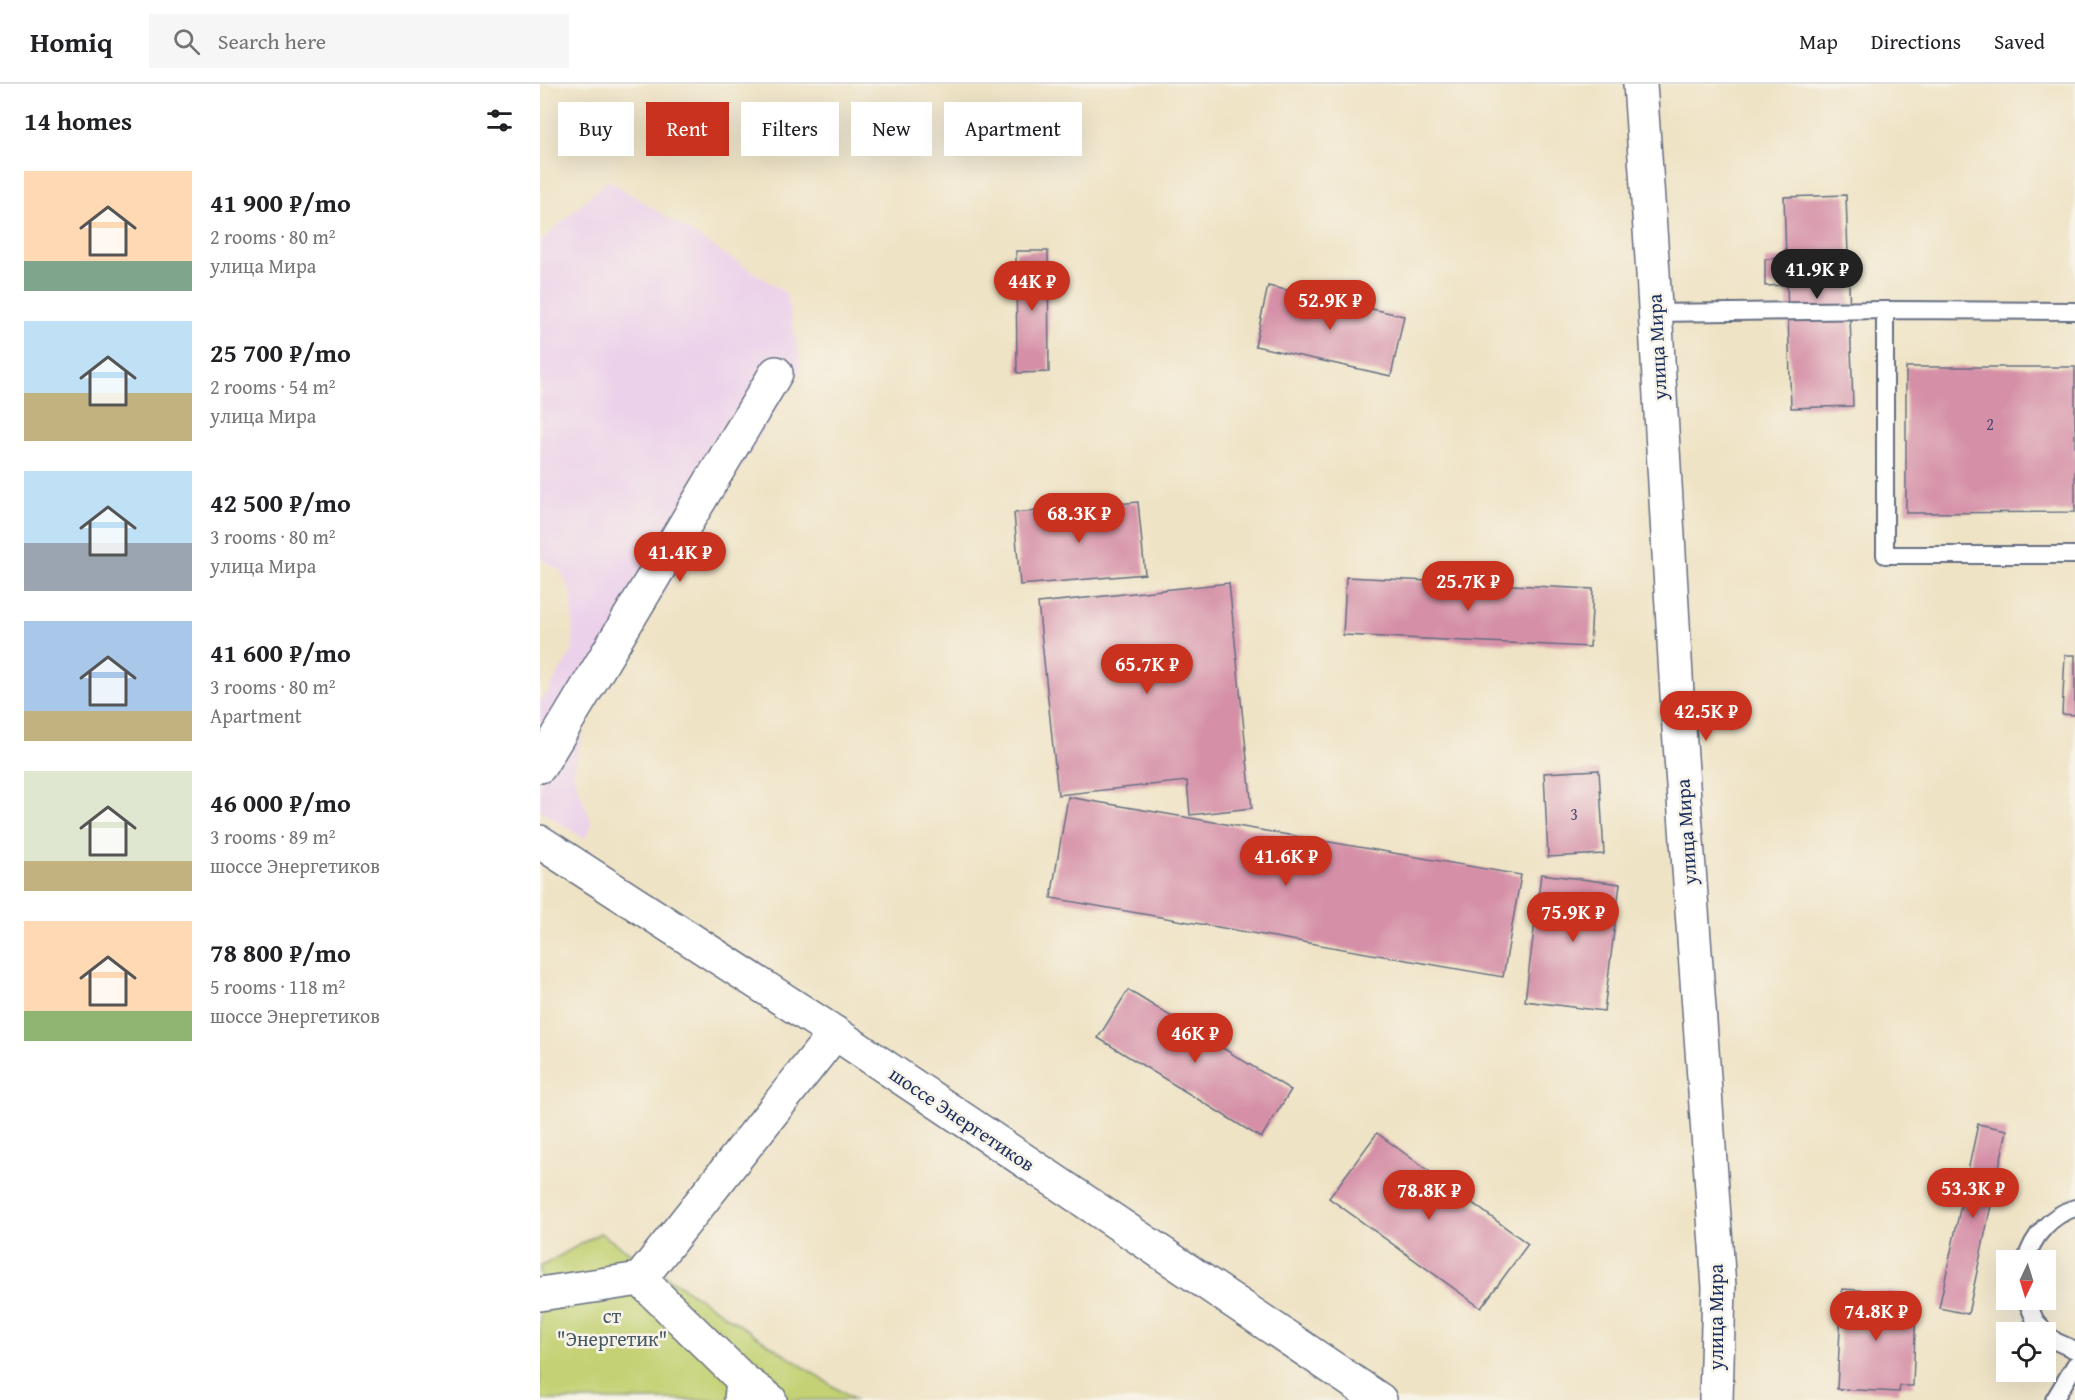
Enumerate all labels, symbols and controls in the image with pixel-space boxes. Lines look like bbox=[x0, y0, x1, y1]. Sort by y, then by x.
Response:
search box bbox=[149, 14, 569, 68]
text: Homiq bbox=[30, 21, 113, 62]
icon: search bbox=[170, 25, 203, 58]
text: Search here bbox=[218, 25, 326, 57]
text: Map bbox=[1799, 26, 1838, 57]
text: Directions bbox=[1871, 26, 1961, 57]
text: Saved bbox=[1994, 26, 2045, 57]
text: 14 homes bbox=[24, 101, 132, 140]
chip: Buy bbox=[558, 102, 634, 156]
chip: Rent bbox=[646, 102, 729, 156]
chip: Filters bbox=[741, 102, 839, 156]
chip: New bbox=[851, 102, 932, 156]
chip: Apartment bbox=[944, 102, 1082, 156]
icon: filters bbox=[483, 104, 516, 137]
text: 41 900 ₽/mo bbox=[210, 183, 351, 222]
icon: home bbox=[72, 195, 144, 267]
text: 2 rooms · 80 m² bbox=[210, 222, 336, 251]
pin: 41.9K ₽ bbox=[1762, 249, 1872, 300]
text: улица Мира bbox=[210, 251, 316, 280]
text: 41.9K ₽ bbox=[1785, 254, 1849, 283]
pin: 44K ₽ bbox=[990, 261, 1074, 312]
text: 44K ₽ bbox=[1008, 266, 1056, 295]
pin: 52.9K ₽ bbox=[1275, 280, 1385, 331]
text: 52.9K ₽ bbox=[1298, 285, 1362, 314]
street label: улица Мира bbox=[1639, 293, 1674, 402]
text: 25 700 ₽/mo bbox=[210, 333, 351, 372]
icon: home bbox=[72, 345, 144, 417]
text: 2 rooms · 54 m² bbox=[210, 372, 336, 401]
text: улица Мира bbox=[210, 401, 316, 430]
house number: 2 bbox=[1986, 412, 1994, 436]
text: 42 500 ₽/mo bbox=[210, 483, 351, 522]
pin: 68.3K ₽ bbox=[1024, 493, 1134, 544]
icon: home bbox=[72, 495, 144, 567]
text: 68.3K ₽ bbox=[1047, 498, 1111, 527]
text: 3 rooms · 80 m² bbox=[210, 522, 336, 551]
pin: 41.4K ₽ bbox=[625, 532, 735, 583]
text: 41.4K ₽ bbox=[648, 537, 712, 566]
text: улица Мира bbox=[210, 551, 316, 580]
pin: 25.7K ₽ bbox=[1413, 561, 1523, 612]
text: 25.7K ₽ bbox=[1436, 566, 1500, 595]
text: 41 600 ₽/mo bbox=[210, 633, 351, 672]
pin: 65.7K ₽ bbox=[1092, 644, 1202, 695]
icon: home bbox=[72, 645, 144, 717]
text: 65.7K ₽ bbox=[1115, 649, 1179, 678]
text: 3 rooms · 80 m² bbox=[210, 672, 336, 701]
pin: 42.5K ₽ bbox=[1651, 691, 1761, 742]
text: 42.5K ₽ bbox=[1674, 696, 1738, 725]
text: Apartment bbox=[210, 701, 302, 730]
street label: улица Мира bbox=[1667, 778, 1704, 887]
text: 46 000 ₽/mo bbox=[210, 783, 351, 822]
icon: home bbox=[72, 795, 144, 867]
house number: 3 bbox=[1570, 802, 1578, 826]
text: 3 rooms · 89 m² bbox=[210, 822, 336, 851]
pin: 41.6K ₽ bbox=[1231, 836, 1341, 887]
text: 41.6K ₽ bbox=[1254, 841, 1318, 870]
text: шоссе Энергетиков bbox=[210, 851, 380, 880]
pin: 75.9K ₽ bbox=[1518, 892, 1628, 943]
text: 75.9K ₽ bbox=[1541, 897, 1605, 926]
text: 78 800 ₽/mo bbox=[210, 933, 351, 972]
icon: home bbox=[72, 945, 144, 1017]
text: 5 rooms · 118 m² bbox=[210, 972, 345, 1001]
text: шоссе Энергетиков bbox=[210, 1001, 380, 1030]
pin: 46K ₽ bbox=[1153, 1013, 1237, 1064]
text: 46K ₽ bbox=[1171, 1018, 1219, 1047]
street label: шоссе Энергетиков bbox=[884, 1059, 1041, 1178]
pin: 53.3K ₽ bbox=[1918, 1168, 2028, 1219]
pin: 78.8K ₽ bbox=[1374, 1170, 1484, 1221]
text: 53.3K ₽ bbox=[1941, 1173, 2005, 1202]
text: 78.8K ₽ bbox=[1397, 1175, 1461, 1204]
north arrow bbox=[1996, 1250, 2056, 1310]
map controls bbox=[1996, 1250, 2056, 1382]
street label: улица Мира bbox=[1701, 1263, 1730, 1371]
pin: 74.8K ₽ bbox=[1821, 1291, 1931, 1342]
text: 74.8K ₽ bbox=[1844, 1296, 1908, 1325]
park label: ст "Энергетик" bbox=[557, 1301, 667, 1353]
button: locate bbox=[1996, 1322, 2056, 1382]

